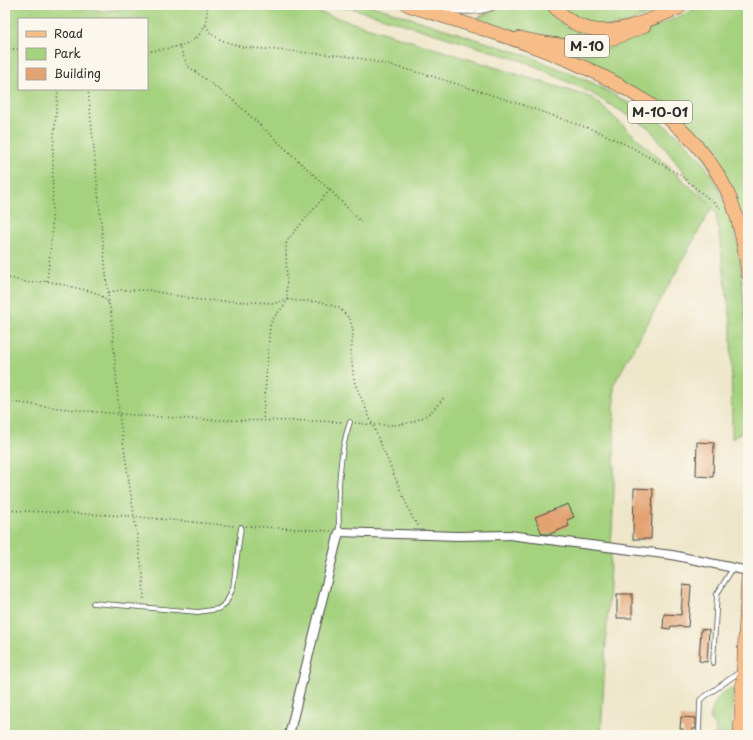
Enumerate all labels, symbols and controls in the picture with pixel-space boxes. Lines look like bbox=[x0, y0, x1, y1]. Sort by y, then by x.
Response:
legend bbox=[18, 18, 148, 90]
text: Road bbox=[54, 24, 83, 42]
road number: М-10 bbox=[565, 35, 609, 57]
text: Park bbox=[54, 44, 81, 62]
text: Building bbox=[54, 64, 101, 82]
road number: М-10-01 bbox=[628, 101, 692, 123]

